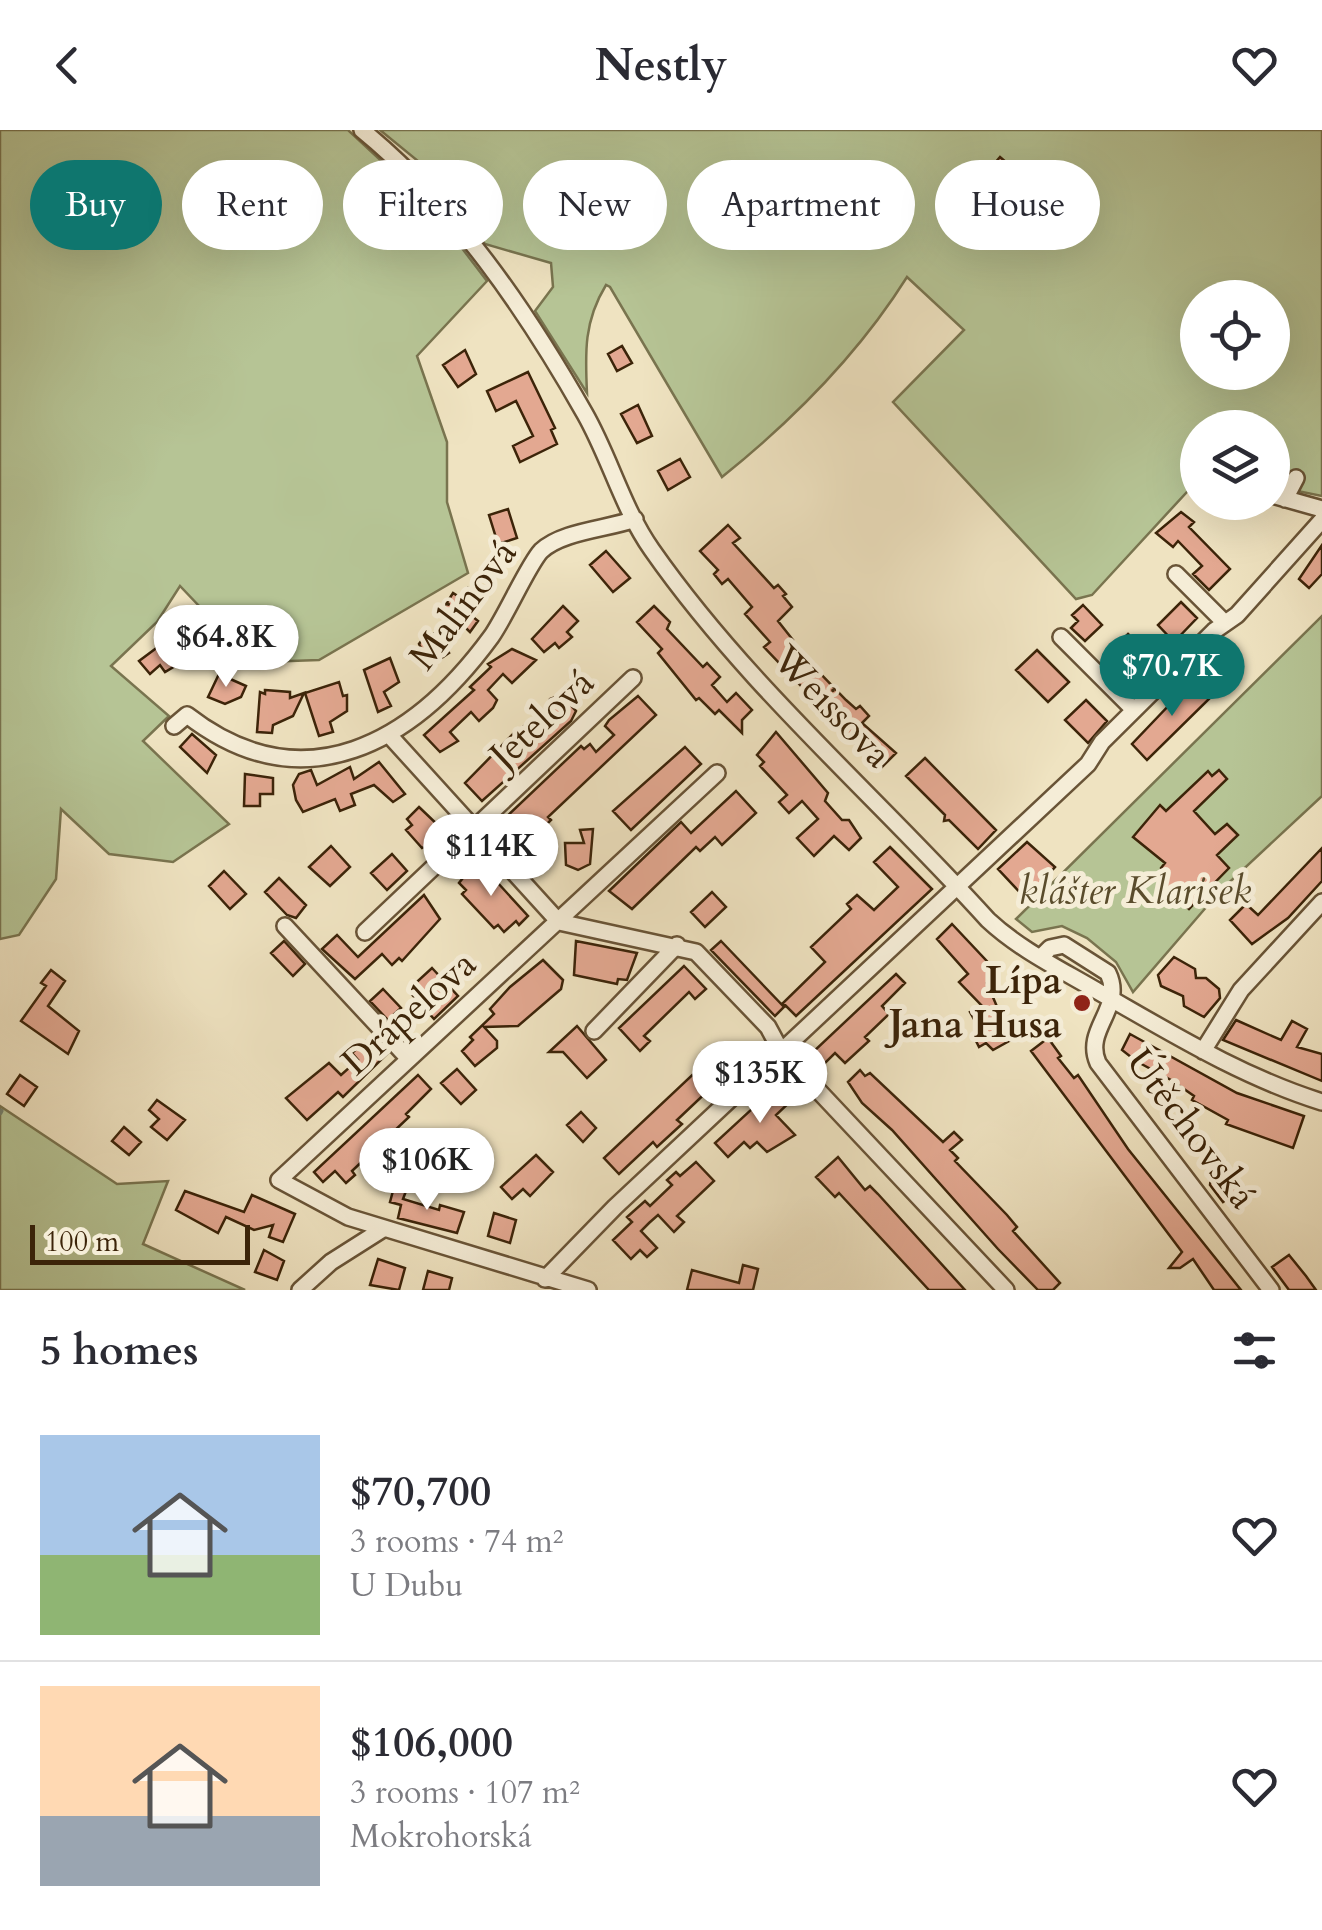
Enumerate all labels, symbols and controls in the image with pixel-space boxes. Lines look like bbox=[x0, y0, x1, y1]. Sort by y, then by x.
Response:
text: Nestly bbox=[595, 35, 727, 96]
icon: back bbox=[40, 38, 95, 93]
icon: heart bbox=[1227, 38, 1282, 93]
chip: Buy bbox=[30, 160, 162, 250]
chip: Rent bbox=[182, 160, 323, 250]
chip: Filters bbox=[343, 160, 503, 250]
chip: New bbox=[523, 160, 667, 250]
chip: Apartment bbox=[687, 160, 915, 250]
chip: House bbox=[935, 160, 1100, 250]
map controls bbox=[1180, 280, 1290, 520]
button: locate bbox=[1180, 280, 1290, 390]
button: layers bbox=[1180, 410, 1290, 520]
street label: Malinová bbox=[397, 529, 529, 681]
pin: $64.8K bbox=[145, 605, 307, 690]
text: $64.8K bbox=[176, 615, 276, 659]
street label: Weissova bbox=[760, 634, 903, 780]
pin: $70.7K bbox=[1091, 634, 1253, 719]
text: $70.7K bbox=[1122, 644, 1222, 688]
street label: Jetelová bbox=[475, 657, 606, 784]
pin: $114K bbox=[421, 814, 561, 899]
text: $114K bbox=[445, 824, 537, 868]
park label: klášter Klarisek bbox=[1019, 865, 1251, 917]
street label: Drápelova bbox=[330, 939, 488, 1087]
place label: Lípa Jana Husa bbox=[884, 955, 1062, 1051]
marker: Lípa Jana Husa bbox=[1071, 992, 1093, 1014]
street label: Útěchovská bbox=[1114, 1038, 1268, 1220]
pin: $135K bbox=[690, 1041, 830, 1126]
text: $135K bbox=[714, 1051, 806, 1095]
pin: $106K bbox=[357, 1128, 497, 1213]
text: $106K bbox=[381, 1138, 473, 1182]
scale bar bbox=[30, 1220, 250, 1264]
text: 100 m bbox=[45, 1223, 119, 1261]
text: 5 homes bbox=[40, 1322, 198, 1379]
icon: filters bbox=[1227, 1323, 1282, 1378]
text: $70,700 bbox=[350, 1463, 491, 1520]
icon: home bbox=[120, 1475, 240, 1595]
icon: heart bbox=[1227, 1508, 1282, 1563]
text: 3 rooms · 74 m² bbox=[350, 1520, 563, 1564]
text: U Dubu bbox=[350, 1564, 463, 1608]
text: $106,000 bbox=[350, 1714, 513, 1771]
icon: home bbox=[120, 1726, 240, 1846]
icon: heart bbox=[1227, 1759, 1282, 1814]
text: 3 rooms · 107 m² bbox=[350, 1771, 580, 1815]
text: Mokrohorská bbox=[350, 1815, 532, 1859]

